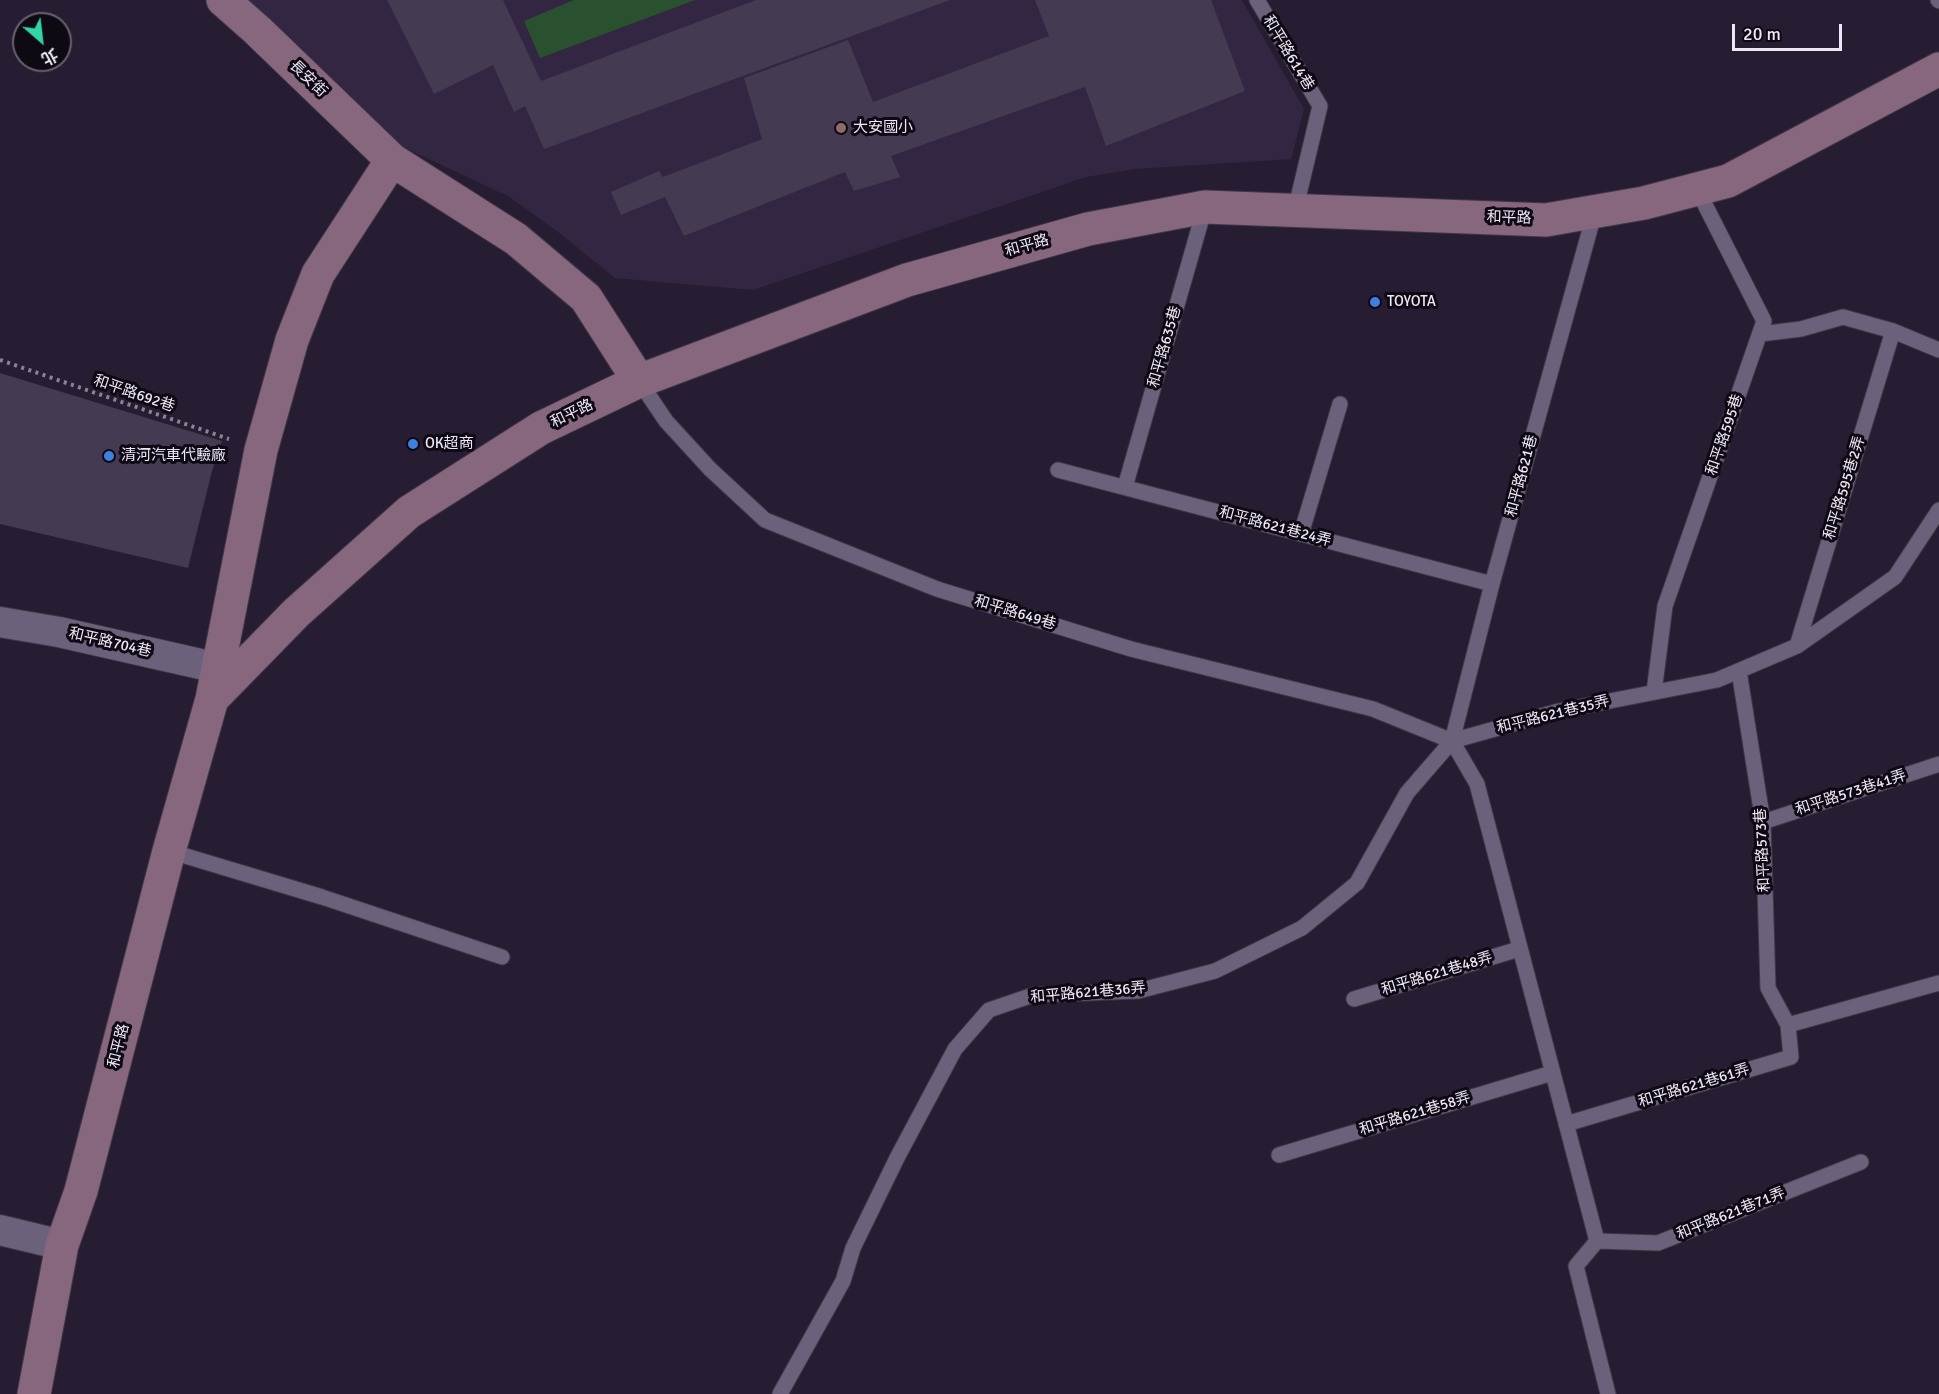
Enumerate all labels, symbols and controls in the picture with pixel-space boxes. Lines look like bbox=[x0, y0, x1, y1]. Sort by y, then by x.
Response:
north arrow bbox=[12, 12, 72, 72]
street label: 和平路614巷 bbox=[1259, 12, 1317, 94]
scale bar bbox=[1735, 12, 1844, 50]
text: 20 m bbox=[1743, 23, 1781, 45]
text: 北 bbox=[38, 44, 61, 69]
street label: 長安街 bbox=[286, 57, 330, 101]
place label: 大安國小 bbox=[853, 119, 913, 137]
marker: 大安國小 bbox=[834, 121, 848, 135]
street label: 和平路 bbox=[1486, 208, 1532, 228]
street label: 和平路 bbox=[1003, 231, 1051, 261]
place label: TOYOTA bbox=[1387, 293, 1436, 311]
marker: TOYOTA bbox=[1368, 295, 1382, 309]
street label: 和平路635巷 bbox=[1145, 304, 1185, 390]
street label: 和平路692巷 bbox=[91, 372, 177, 416]
street label: 和平路595巷 bbox=[1703, 392, 1747, 478]
street label: 和平路 bbox=[548, 396, 596, 432]
street label: 和平路621巷 bbox=[1502, 433, 1542, 519]
street label: 和平路595巷2弄 bbox=[1821, 434, 1869, 542]
place label: OK超商 bbox=[425, 435, 474, 453]
marker: OK超商 bbox=[406, 437, 420, 451]
place label: 清河汽車代驗廠 bbox=[121, 447, 226, 465]
marker: 清河汽車代驗廠 bbox=[102, 449, 116, 463]
street label: 和平路621巷24弄 bbox=[1217, 503, 1333, 551]
street label: 和平路649巷 bbox=[972, 592, 1058, 634]
street label: 和平路704巷 bbox=[67, 625, 153, 661]
street label: 和平路621巷35弄 bbox=[1495, 692, 1611, 738]
street label: 和平路573巷41弄 bbox=[1793, 767, 1909, 819]
street label: 和平路573巷 bbox=[1752, 807, 1774, 893]
street label: 和平路621巷48弄 bbox=[1379, 949, 1495, 999]
street label: 和平路621巷36弄 bbox=[1030, 979, 1146, 1007]
street label: 和平路 bbox=[105, 1022, 133, 1070]
street label: 和平路621巷61弄 bbox=[1636, 1061, 1752, 1111]
street label: 和平路621巷58弄 bbox=[1357, 1089, 1473, 1139]
street label: 和平路621巷71弄 bbox=[1674, 1184, 1788, 1244]

